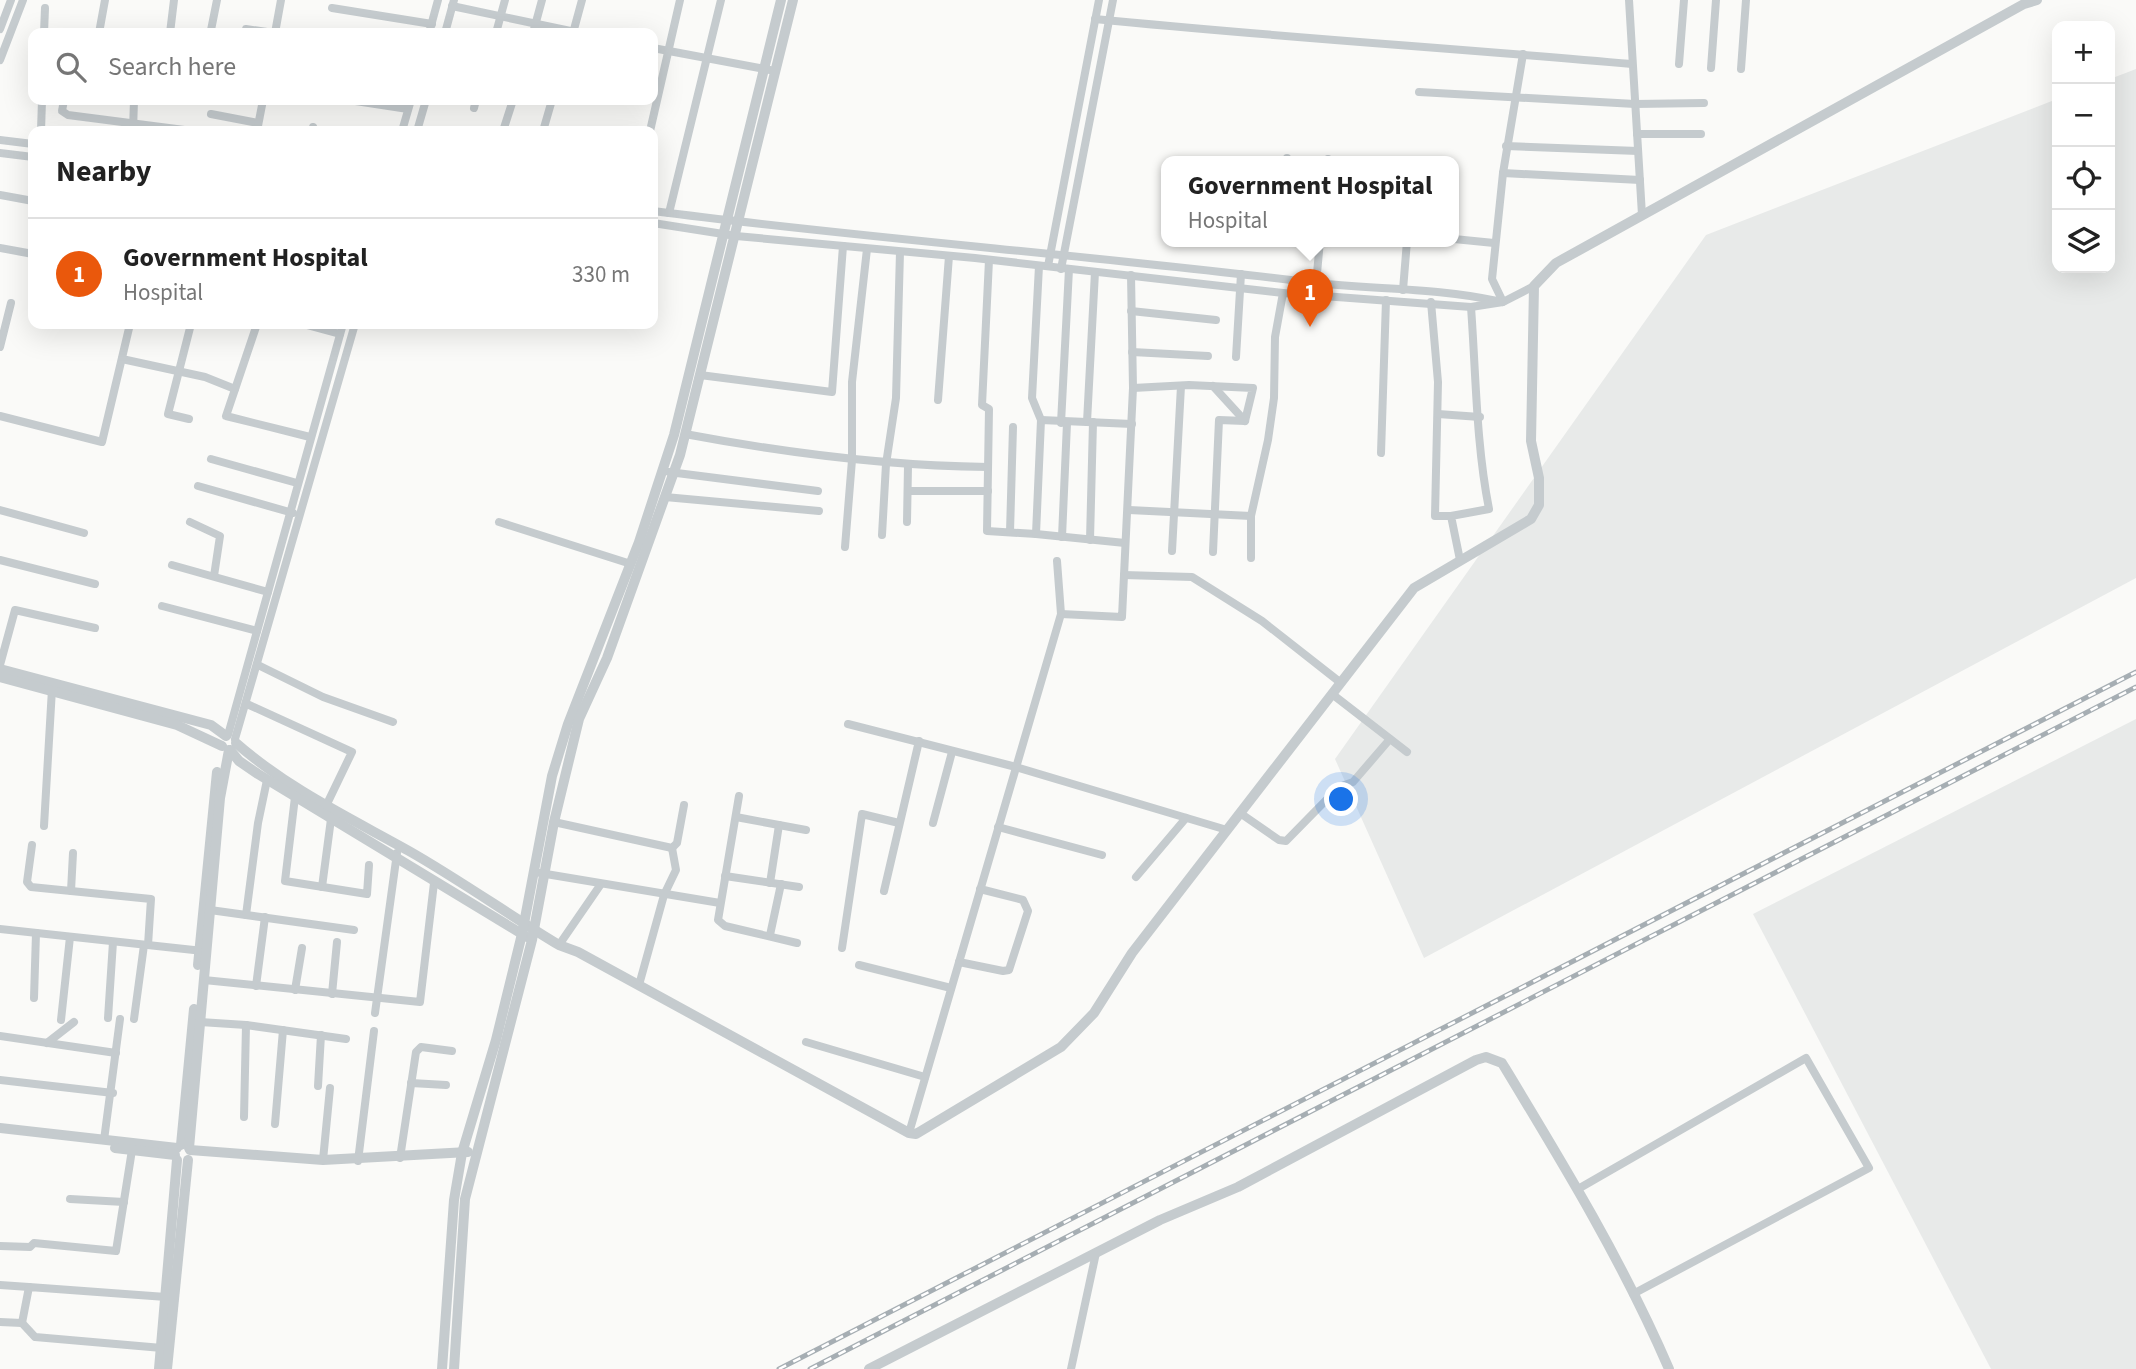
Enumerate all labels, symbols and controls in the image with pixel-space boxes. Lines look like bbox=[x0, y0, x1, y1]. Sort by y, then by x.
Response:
map controls bbox=[2052, 21, 2115, 273]
button: + bbox=[2052, 21, 2115, 84]
search box bbox=[28, 28, 658, 105]
icon: search bbox=[52, 48, 90, 86]
text: Search here bbox=[108, 48, 236, 85]
button: − bbox=[2052, 84, 2115, 147]
button: locate bbox=[2052, 147, 2115, 210]
text: Nearby bbox=[56, 150, 151, 193]
popup bbox=[1161, 156, 1459, 247]
text: Government Hospital bbox=[1188, 167, 1432, 204]
text: Hospital bbox=[1188, 204, 1268, 237]
button: layers bbox=[2052, 210, 2115, 273]
text: Government Hospital bbox=[123, 239, 368, 276]
text: 1 bbox=[73, 258, 85, 291]
text: 330 m bbox=[572, 258, 630, 291]
pin: 1 bbox=[1287, 269, 1333, 327]
text: Hospital bbox=[123, 276, 203, 309]
your location bbox=[1324, 782, 1358, 816]

